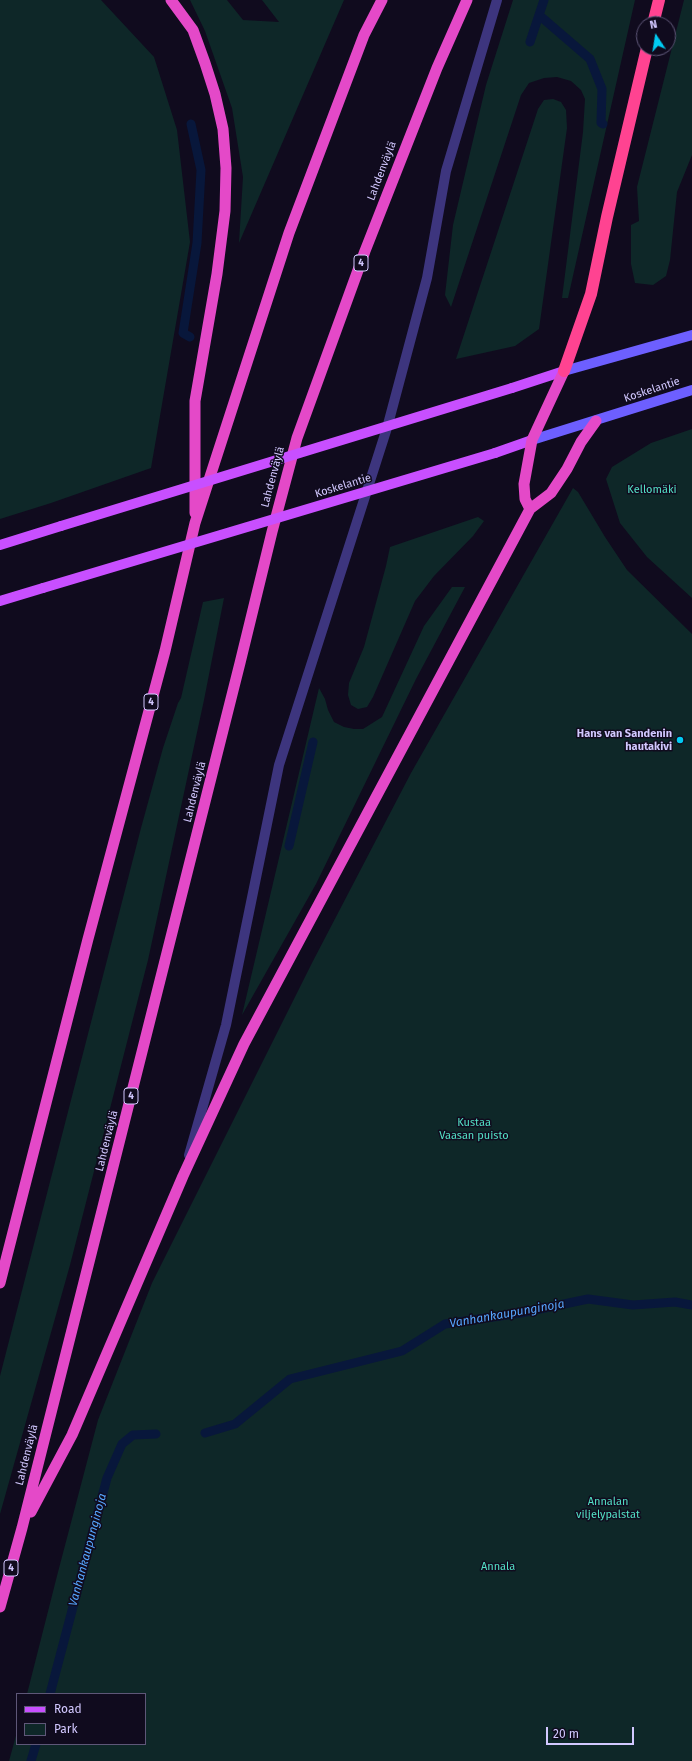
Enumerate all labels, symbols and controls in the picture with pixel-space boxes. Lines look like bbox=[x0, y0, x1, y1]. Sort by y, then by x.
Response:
north arrow bbox=[636, 16, 676, 56]
text: N bbox=[649, 18, 659, 32]
street label: Lahdenväylä bbox=[365, 140, 399, 202]
road number: 4 bbox=[354, 255, 368, 271]
street label: Koskelantie bbox=[622, 375, 682, 405]
street label: Lahdenväylä bbox=[259, 445, 287, 509]
street label: Koskelantie bbox=[313, 471, 373, 501]
park label: Kellomäki bbox=[627, 483, 677, 497]
road number: 4 bbox=[144, 694, 158, 710]
place label: Hans van Sandenin hautakivi bbox=[577, 727, 672, 753]
marker: Hans van Sandenin hautakivi bbox=[675, 735, 685, 745]
street label: Lahdenväylä bbox=[181, 760, 209, 824]
road number: 4 bbox=[124, 1088, 138, 1104]
street label: Lahdenväylä bbox=[93, 1109, 121, 1173]
park label: Kustaa Vaasan puisto bbox=[439, 1116, 509, 1142]
water label: Vanhankaupunginoja bbox=[448, 1297, 566, 1331]
street label: Lahdenväylä bbox=[13, 1423, 41, 1487]
water label: Vanhankaupunginoja bbox=[66, 1492, 110, 1608]
park label: Annalan viljelypalstat bbox=[576, 1495, 640, 1521]
road number: 4 bbox=[4, 1560, 18, 1576]
park label: Annala bbox=[481, 1560, 515, 1574]
legend bbox=[16, 1693, 146, 1745]
text: Road bbox=[54, 1702, 82, 1716]
scale bar bbox=[548, 1719, 636, 1745]
text: Park bbox=[54, 1722, 78, 1736]
text: 20 m bbox=[553, 1727, 579, 1741]

